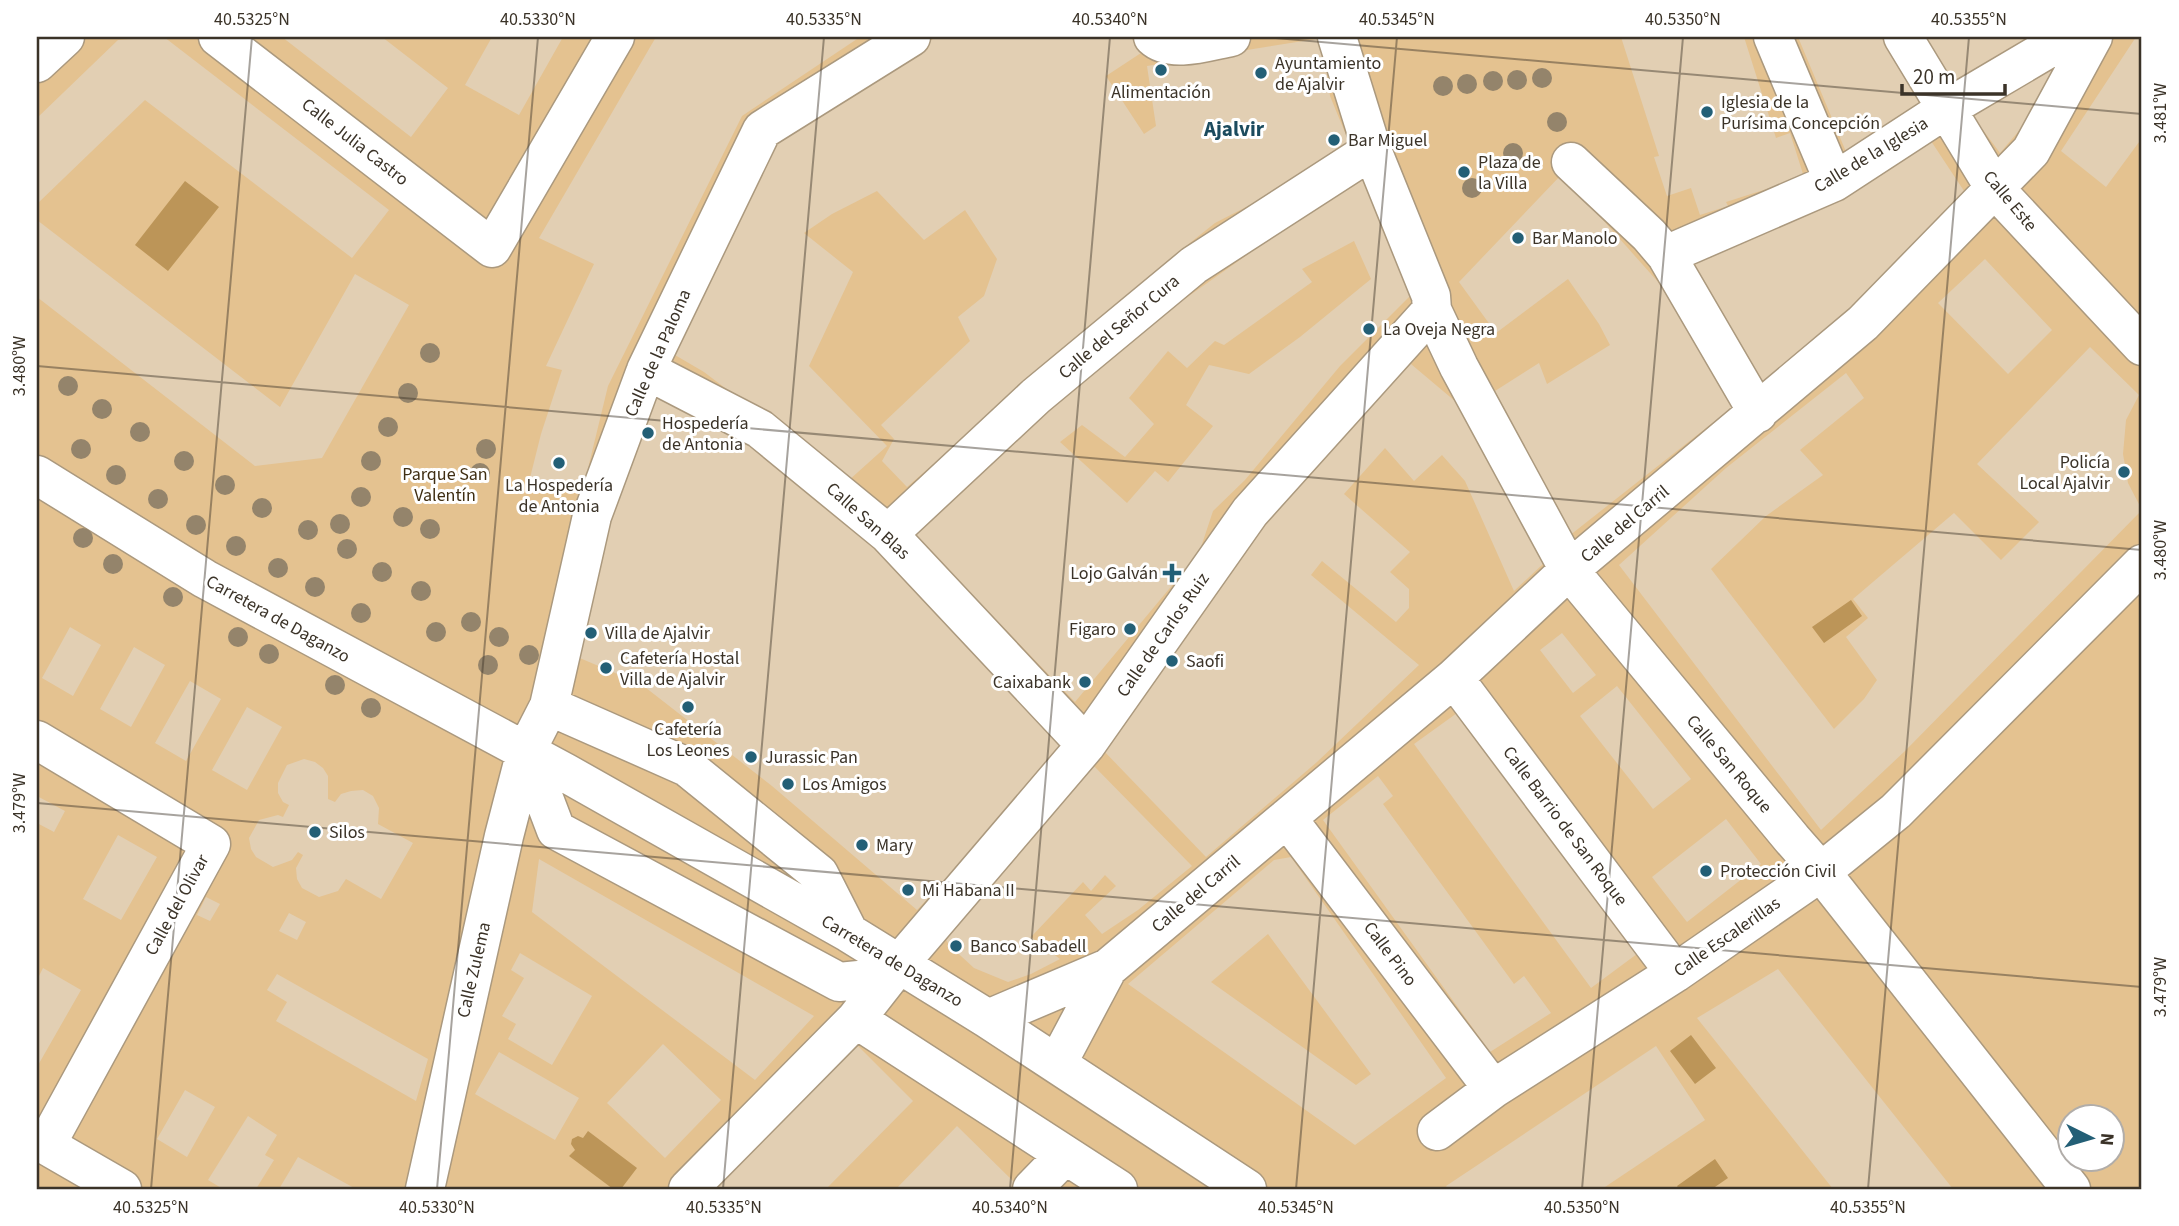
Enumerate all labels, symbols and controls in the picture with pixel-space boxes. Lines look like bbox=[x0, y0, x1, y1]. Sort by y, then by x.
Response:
text: 40.5325°N bbox=[214, 7, 290, 32]
text: 40.5330°N bbox=[500, 7, 576, 32]
text: 40.5335°N bbox=[786, 7, 862, 32]
text: 40.5340°N bbox=[1072, 7, 1148, 32]
text: 40.5345°N bbox=[1359, 7, 1435, 32]
text: 40.5350°N bbox=[1645, 7, 1721, 32]
text: 40.5355°N bbox=[1931, 7, 2007, 32]
place label: Ayuntamiento de Ajalvir bbox=[1275, 51, 1381, 97]
scale bar bbox=[1902, 52, 2006, 96]
marker: Alimentación bbox=[1153, 62, 1169, 78]
text: 20 m bbox=[1913, 62, 1955, 92]
marker: Ayuntamiento de Ajalvir bbox=[1253, 65, 1269, 81]
place label: Alimentación bbox=[1111, 80, 1211, 105]
text: 3.481°W bbox=[2148, 83, 2173, 143]
place label: Iglesia de la Purísima Concepción bbox=[1721, 90, 1880, 136]
street label: Calle Julia Castro bbox=[296, 92, 414, 192]
marker: Iglesia de la Purísima Concepción bbox=[1699, 104, 1715, 120]
street label: Calle de la Iglesia bbox=[1809, 111, 1933, 199]
district label: Ajalvir bbox=[1203, 114, 1265, 144]
place label: Bar Miguel bbox=[1348, 128, 1427, 153]
marker: Bar Miguel bbox=[1326, 132, 1342, 148]
place label: Plaza de la Villa bbox=[1478, 150, 1541, 196]
marker: Plaza de la Villa bbox=[1456, 164, 1472, 180]
street label: Calle Este bbox=[1977, 165, 2043, 237]
place label: Bar Manolo bbox=[1532, 226, 1618, 251]
marker: Bar Manolo bbox=[1510, 230, 1526, 246]
street label: Calle del Señor Cura bbox=[1053, 269, 1185, 385]
street label: Calle de la Paloma bbox=[619, 285, 697, 421]
place label: La Oveja Negra bbox=[1383, 317, 1495, 342]
marker: La Oveja Negra bbox=[1361, 321, 1377, 337]
text: 3.480°W bbox=[7, 336, 32, 396]
place label: Hospedería de Antonia bbox=[662, 411, 749, 457]
marker: Hospedería de Antonia bbox=[640, 425, 656, 441]
place label: Policía Local Ajalvir bbox=[2019, 450, 2111, 496]
marker: La Hospedería de Antonia bbox=[551, 455, 567, 471]
park label: Parque San Valentín bbox=[402, 462, 488, 508]
marker: Policía Local Ajalvir bbox=[2116, 464, 2132, 480]
place label: La Hospedería de Antonia bbox=[505, 473, 613, 519]
street label: Calle San Blas bbox=[821, 477, 915, 565]
street label: Calle del Carril bbox=[1575, 479, 1675, 569]
text: 3.480°W bbox=[2148, 520, 2173, 580]
place label: Lojo Galván bbox=[1070, 561, 1158, 586]
marker: Lojo Galván bbox=[1164, 565, 1180, 581]
street label: Calle de Carlos Ruiz bbox=[1111, 567, 1216, 702]
street label: Carretera de Daganzo bbox=[201, 569, 355, 669]
place label: Figaro bbox=[1069, 617, 1116, 642]
place label: Villa de Ajalvir bbox=[605, 621, 711, 646]
marker: Figaro bbox=[1122, 621, 1138, 637]
marker: Villa de Ajalvir bbox=[583, 625, 599, 641]
place label: Cafetería Hostal Villa de Ajalvir bbox=[620, 646, 739, 692]
place label: Saofi bbox=[1186, 649, 1224, 674]
marker: Saofi bbox=[1164, 653, 1180, 669]
marker: Cafetería Hostal Villa de Ajalvir bbox=[598, 660, 614, 676]
place label: Caixabank bbox=[993, 670, 1071, 695]
marker: Caixabank bbox=[1077, 674, 1093, 690]
marker: Cafetería Los Leones bbox=[680, 699, 696, 715]
street label: Calle San Roque bbox=[1680, 709, 1778, 819]
place label: Cafetería Los Leones bbox=[647, 717, 729, 763]
street label: Calle Barrio de San Roque bbox=[1497, 741, 1633, 911]
place label: Jurassic Pan bbox=[765, 745, 858, 770]
marker: Jurassic Pan bbox=[743, 749, 759, 765]
place label: Los Amigos bbox=[802, 772, 887, 797]
text: 3.479°W bbox=[7, 773, 32, 833]
marker: Los Amigos bbox=[780, 776, 796, 792]
place label: Silos bbox=[329, 820, 365, 845]
marker: Silos bbox=[307, 824, 323, 840]
place label: Mary bbox=[876, 833, 914, 858]
marker: Mary bbox=[854, 837, 870, 853]
street label: Calle del Olivar bbox=[139, 849, 216, 960]
street label: Calle del Carril bbox=[1146, 849, 1246, 939]
place label: Protección Civil bbox=[1720, 859, 1836, 884]
marker: Protección Civil bbox=[1698, 863, 1714, 879]
place label: Mi Habana II bbox=[922, 878, 1015, 903]
marker: Mi Habana II bbox=[900, 882, 916, 898]
street label: Calle Escalerillas bbox=[1669, 891, 1785, 983]
street label: Carretera de Daganzo bbox=[816, 909, 968, 1013]
street label: Calle Pino bbox=[1357, 916, 1423, 992]
street label: Calle Zulema bbox=[451, 920, 497, 1020]
place label: Banco Sabadell bbox=[970, 934, 1086, 959]
marker: Banco Sabadell bbox=[948, 938, 964, 954]
text: 3.479°W bbox=[2148, 957, 2173, 1017]
north arrow bbox=[2056, 1104, 2126, 1174]
text: N bbox=[2092, 1132, 2120, 1147]
text: 40.5325°N bbox=[113, 1195, 189, 1220]
text: 40.5330°N bbox=[399, 1195, 475, 1220]
text: 40.5335°N bbox=[686, 1195, 762, 1220]
text: 40.5340°N bbox=[972, 1195, 1048, 1220]
text: 40.5345°N bbox=[1258, 1195, 1334, 1220]
text: 40.5350°N bbox=[1544, 1195, 1620, 1220]
text: 40.5355°N bbox=[1830, 1195, 1906, 1220]

